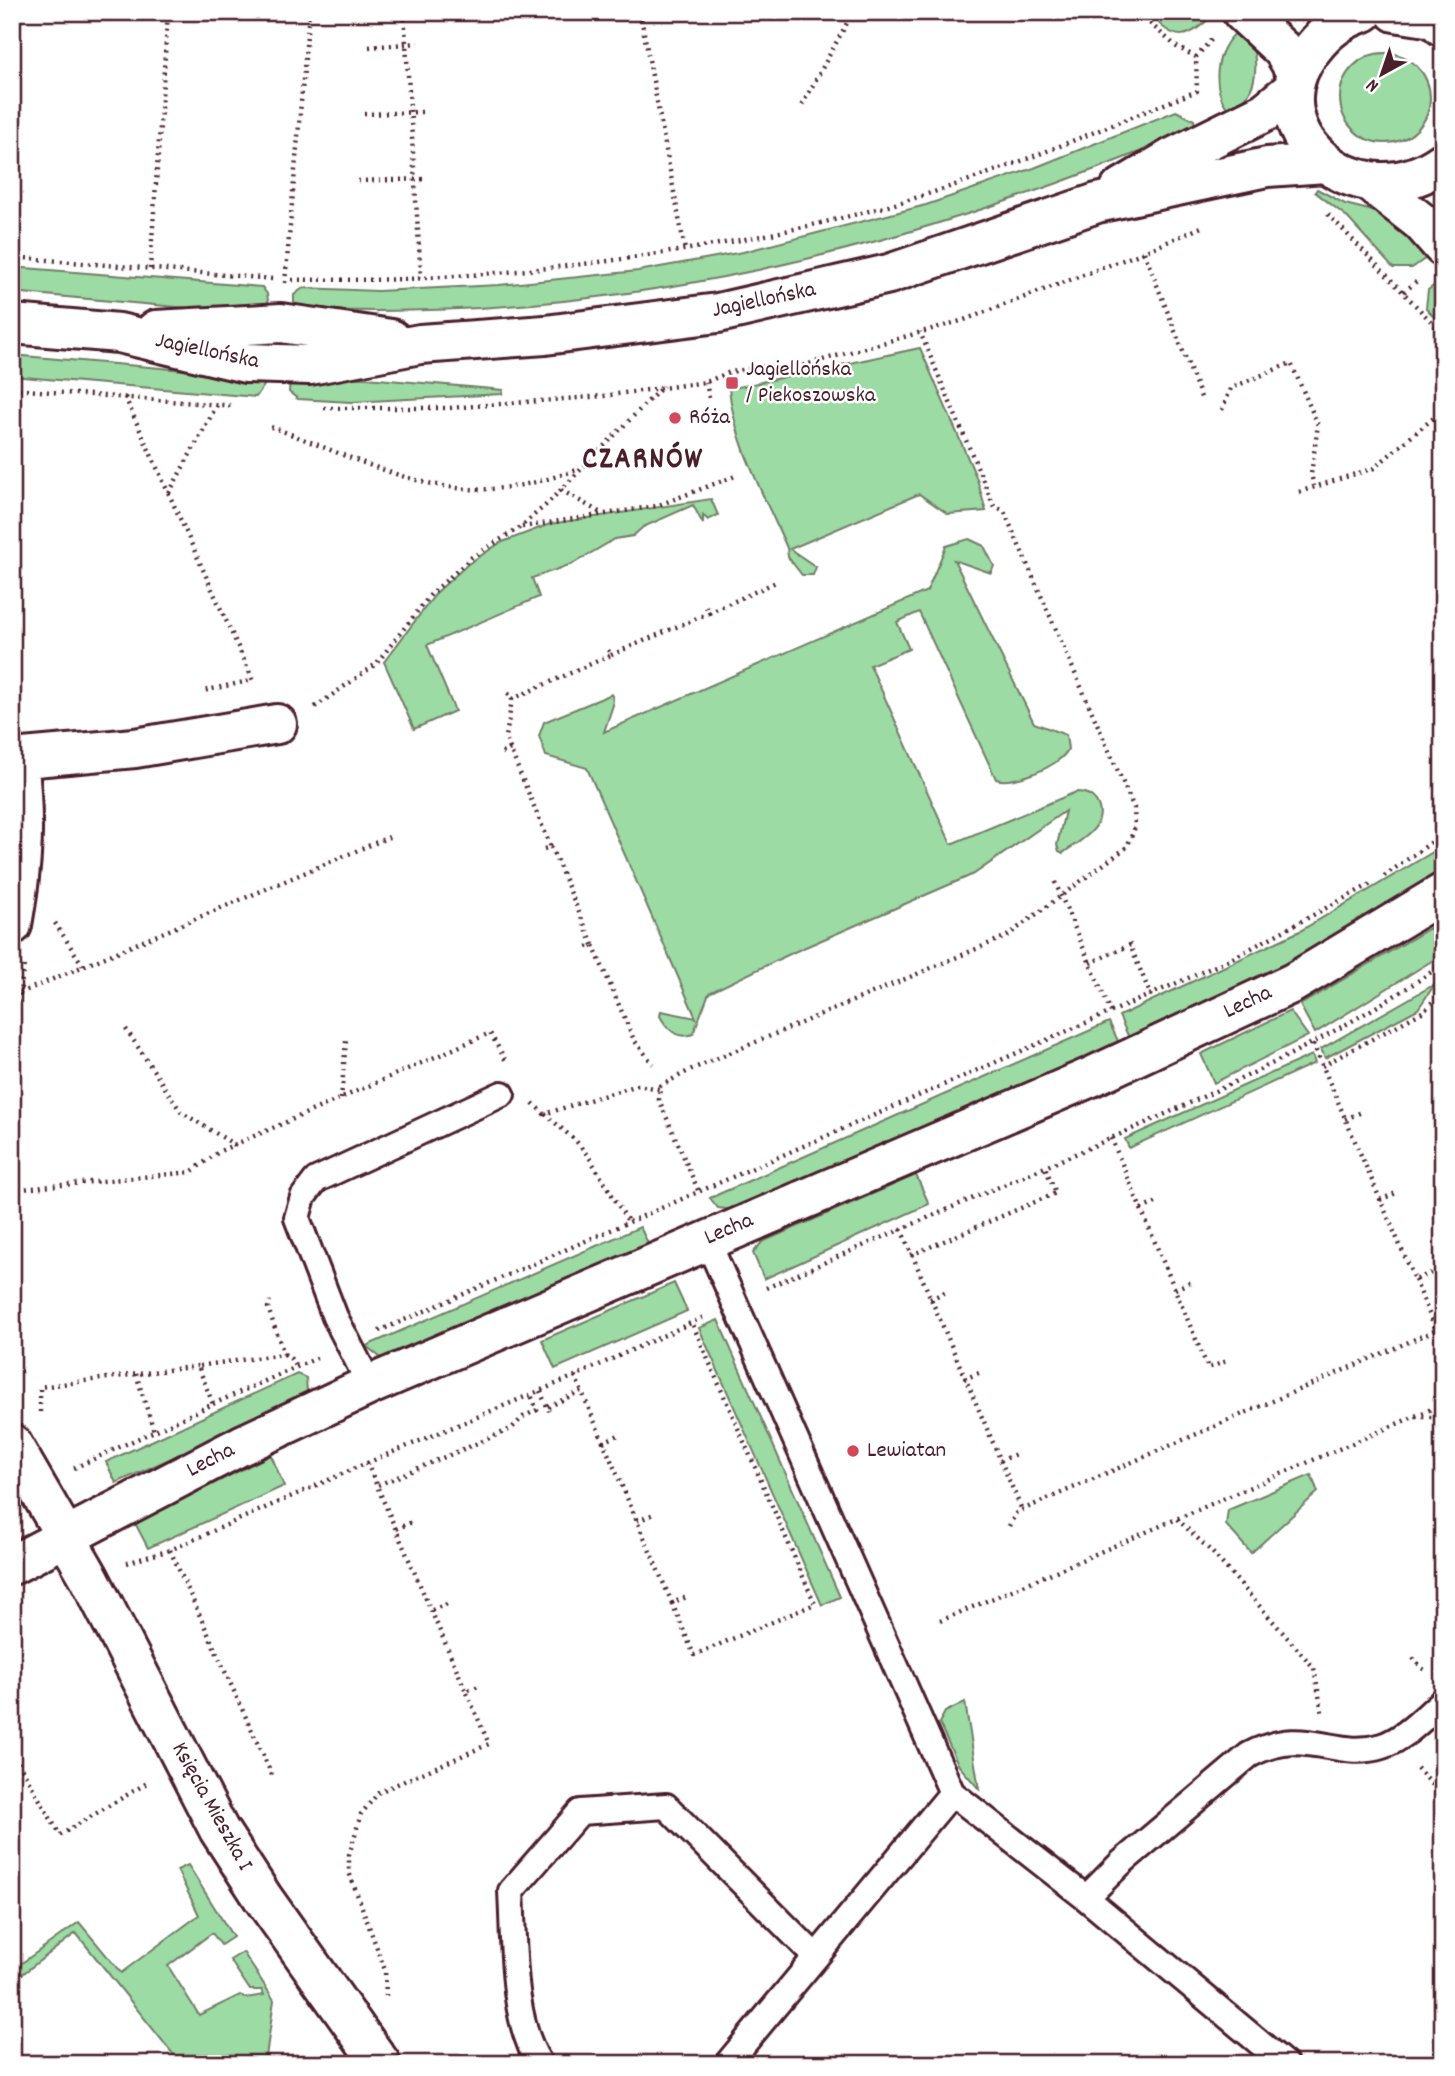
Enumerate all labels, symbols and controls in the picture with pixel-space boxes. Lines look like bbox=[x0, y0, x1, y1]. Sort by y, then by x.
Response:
north arrow bbox=[1346, 38, 1416, 108]
text: N bbox=[1361, 71, 1386, 98]
street label: Jagiellońska bbox=[709, 274, 820, 328]
street label: Jagiellońska bbox=[152, 325, 263, 379]
place label: Jagiellońska / Piekoszowska bbox=[746, 354, 877, 413]
marker: Jagiellońska / Piekoszowska bbox=[724, 375, 740, 391]
place label: Róża bbox=[689, 402, 731, 435]
marker: Róża bbox=[667, 410, 683, 426]
district label: CZARNÓW bbox=[582, 440, 704, 483]
street label: Lecha bbox=[1218, 977, 1279, 1029]
street label: Lecha bbox=[699, 1205, 760, 1255]
street label: Lecha bbox=[181, 1434, 242, 1487]
place label: Lewiatan bbox=[867, 1435, 946, 1468]
marker: Lewiatan bbox=[845, 1443, 861, 1459]
street label: Księcia Mieszka I bbox=[162, 1736, 260, 1878]

